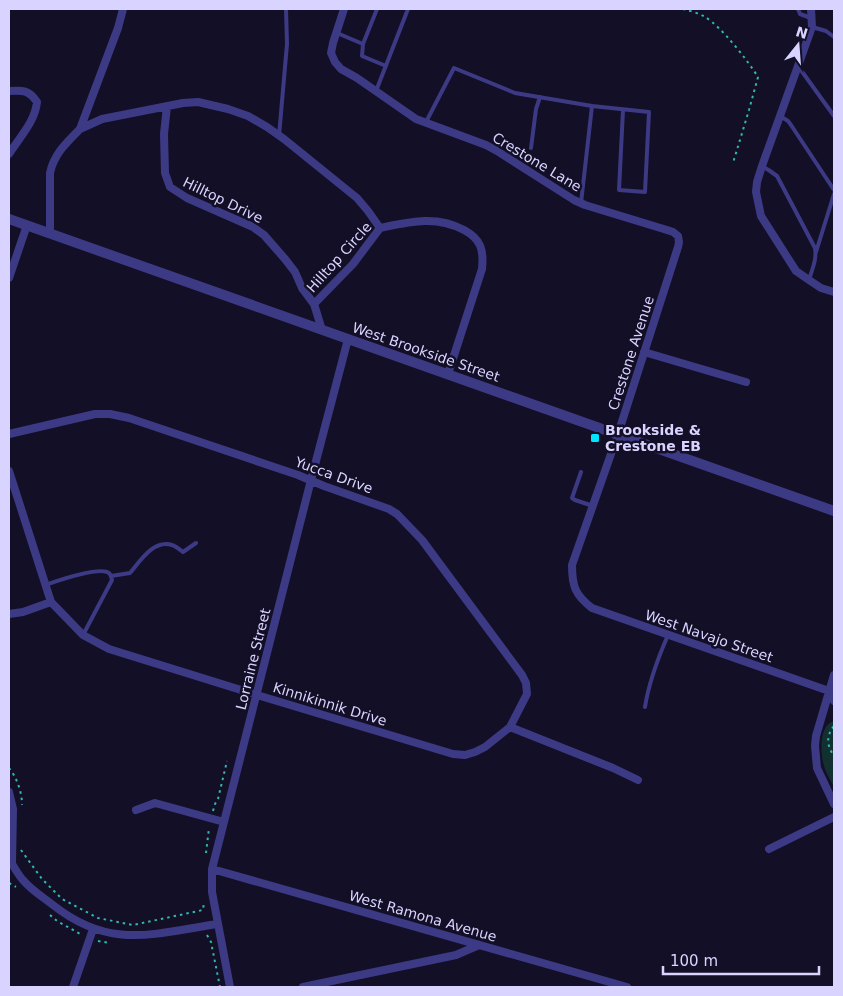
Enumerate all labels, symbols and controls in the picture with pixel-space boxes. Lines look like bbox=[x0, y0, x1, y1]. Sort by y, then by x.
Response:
north arrow bbox=[773, 20, 823, 70]
text: N bbox=[794, 23, 810, 42]
street label: Crestone Lane bbox=[490, 129, 584, 195]
street label: Hilltop Drive bbox=[180, 174, 266, 226]
street label: Hilltop Circle bbox=[303, 219, 375, 295]
street label: Crestone Avenue bbox=[605, 294, 657, 412]
street label: West Brookside Street bbox=[350, 319, 502, 385]
place label: Brookside & Crestone EB bbox=[605, 422, 701, 454]
marker: Brookside & Crestone EB bbox=[589, 432, 601, 444]
street label: Yucca Drive bbox=[292, 453, 375, 496]
street label: Lorraine Street bbox=[233, 606, 274, 712]
street label: West Navajo Street bbox=[643, 607, 776, 666]
street label: Kinnikinnik Drive bbox=[271, 679, 389, 729]
street label: West Ramona Avenue bbox=[347, 887, 499, 945]
scale bar bbox=[663, 944, 819, 976]
text: 100 m bbox=[670, 952, 718, 970]

